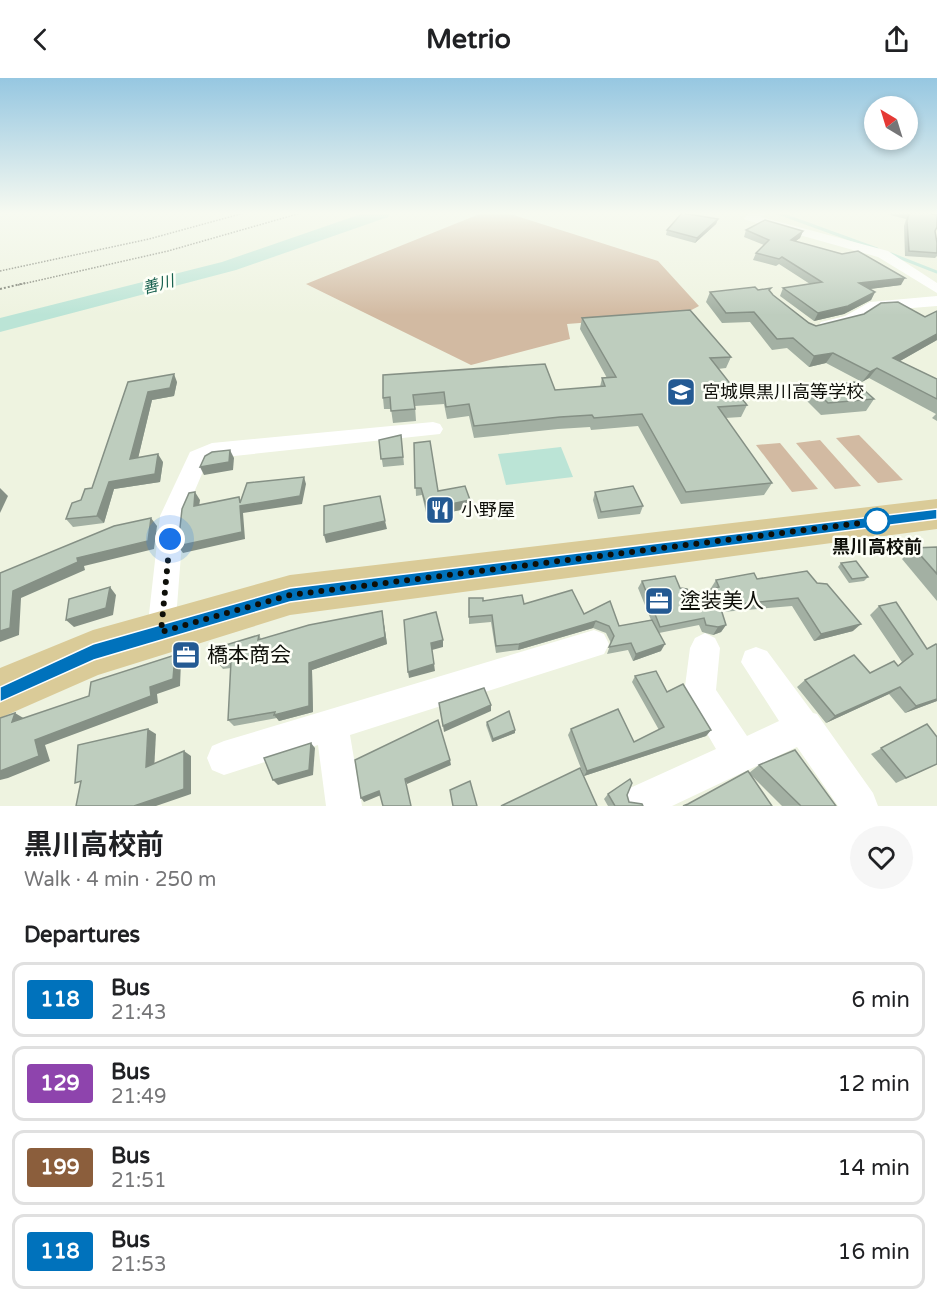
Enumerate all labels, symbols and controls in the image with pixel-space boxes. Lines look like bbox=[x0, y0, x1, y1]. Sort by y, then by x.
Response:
icon: back bbox=[24, 23, 57, 56]
text: Metrio bbox=[426, 23, 511, 56]
icon: share bbox=[880, 23, 913, 56]
north arrow bbox=[864, 96, 918, 150]
map controls bbox=[864, 96, 918, 150]
water label: 善川 bbox=[140, 271, 178, 299]
school or university icon: 宮城県黒川高等学校 bbox=[665, 376, 697, 408]
place label: 宮城県黒川高等学校 bbox=[702, 381, 864, 403]
restaurant icon: 小野屋 bbox=[424, 494, 456, 526]
place label: 小野屋 bbox=[461, 499, 515, 521]
marker: 黒川高校前 bbox=[864, 508, 890, 534]
your location bbox=[155, 524, 185, 554]
place label: 黒川高校前 bbox=[832, 536, 922, 558]
office icon: 塗装美人 bbox=[643, 585, 675, 617]
place label: 塗装美人 bbox=[680, 589, 764, 614]
office icon: 橋本商会 bbox=[170, 639, 202, 671]
place label: 橋本商会 bbox=[207, 643, 291, 668]
button: heart bbox=[850, 826, 913, 889]
text: 黒川高校前 bbox=[24, 828, 164, 862]
text: Walk · 4 min · 250 m bbox=[24, 868, 216, 892]
text: Departures bbox=[24, 922, 140, 948]
text: Bus bbox=[111, 975, 150, 1001]
text: 118 bbox=[40, 987, 80, 1012]
text: 6 min bbox=[851, 987, 910, 1013]
text: 21:43 bbox=[111, 1001, 166, 1025]
text: Bus bbox=[111, 1059, 150, 1085]
text: 129 bbox=[40, 1071, 80, 1096]
text: 12 min bbox=[838, 1071, 910, 1097]
text: 21:49 bbox=[111, 1085, 166, 1109]
text: Bus bbox=[111, 1143, 150, 1169]
text: 199 bbox=[40, 1155, 80, 1180]
text: 14 min bbox=[838, 1155, 910, 1181]
text: 21:51 bbox=[111, 1169, 166, 1193]
text: Bus bbox=[111, 1227, 150, 1253]
text: 118 bbox=[40, 1239, 80, 1264]
text: 16 min bbox=[838, 1239, 910, 1265]
text: 21:53 bbox=[111, 1253, 166, 1277]

